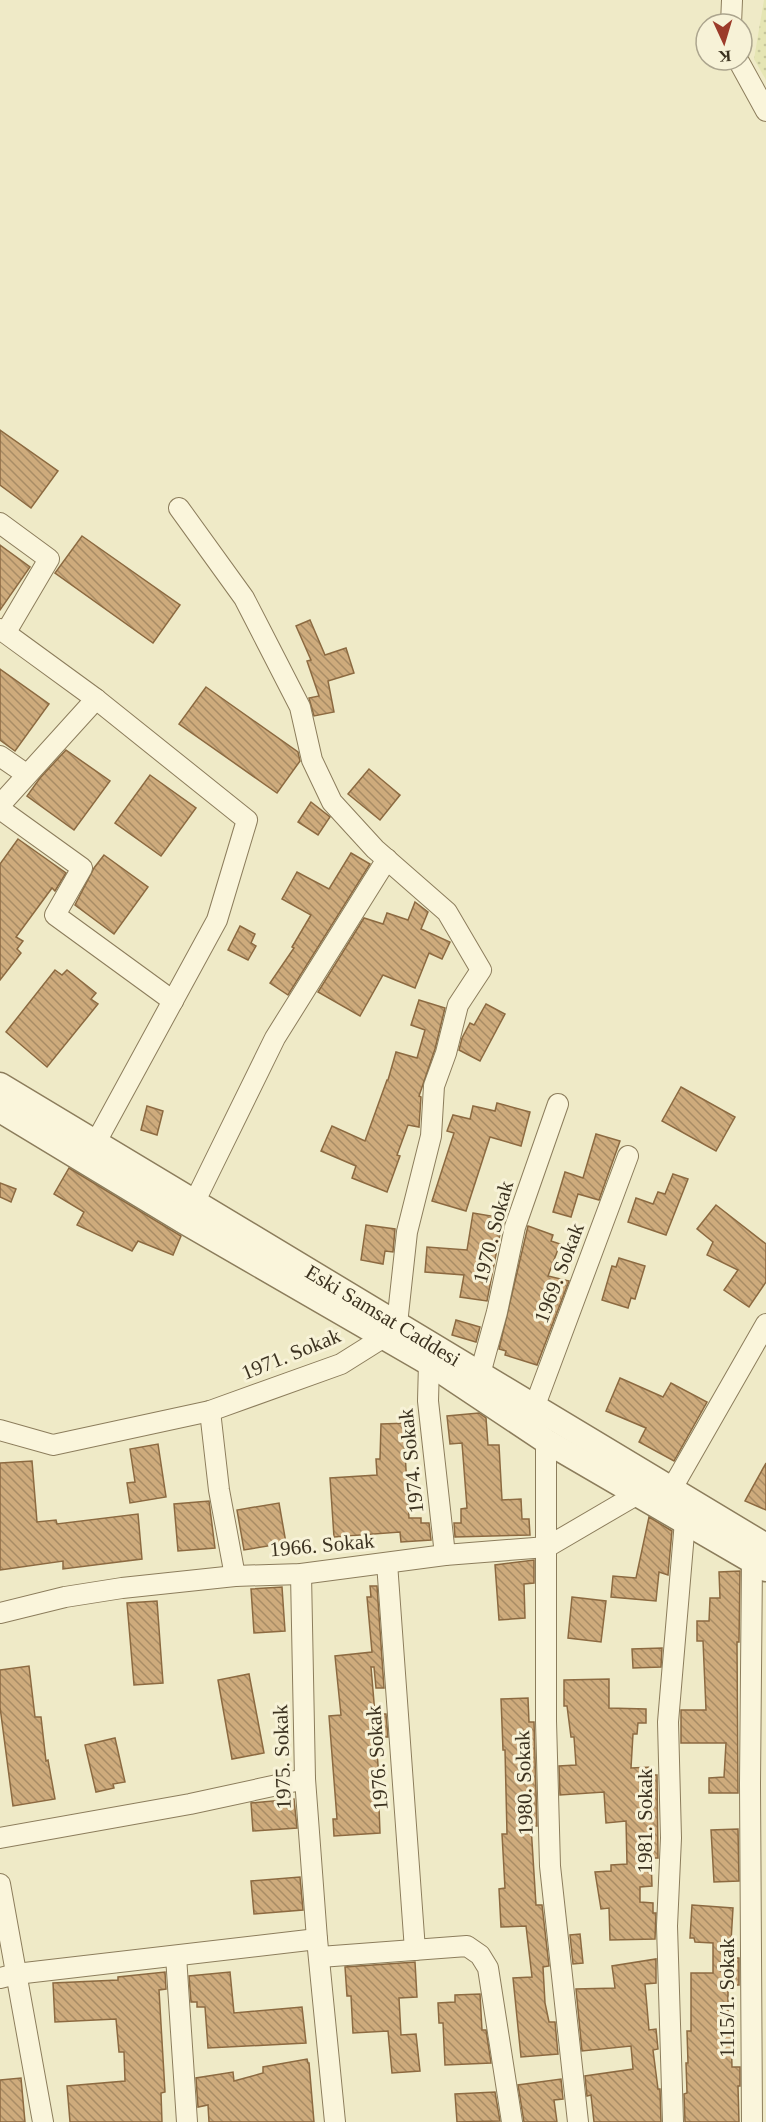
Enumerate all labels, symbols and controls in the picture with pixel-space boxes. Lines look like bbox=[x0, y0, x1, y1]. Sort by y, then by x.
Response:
north arrow bbox=[694, 12, 754, 72]
text: K bbox=[718, 48, 732, 65]
street label: 1970. Sokak bbox=[468, 1178, 518, 1286]
street label: 1969. Sokak bbox=[529, 1219, 589, 1326]
street label: Eski Samsat Caddesi bbox=[301, 1260, 465, 1371]
street label: 1971. Sokak bbox=[238, 1323, 345, 1385]
street label: 1974. Sokak bbox=[394, 1407, 428, 1514]
street label: 1966. Sokak bbox=[269, 1528, 376, 1562]
street label: 1975. Sokak bbox=[268, 1704, 296, 1810]
street label: 1976. Sokak bbox=[361, 1704, 393, 1811]
street label: 1980. Sokak bbox=[510, 1730, 538, 1836]
street label: 1981. Sokak bbox=[633, 1768, 657, 1874]
street label: 1115/1. Sokak bbox=[715, 1938, 739, 2058]

